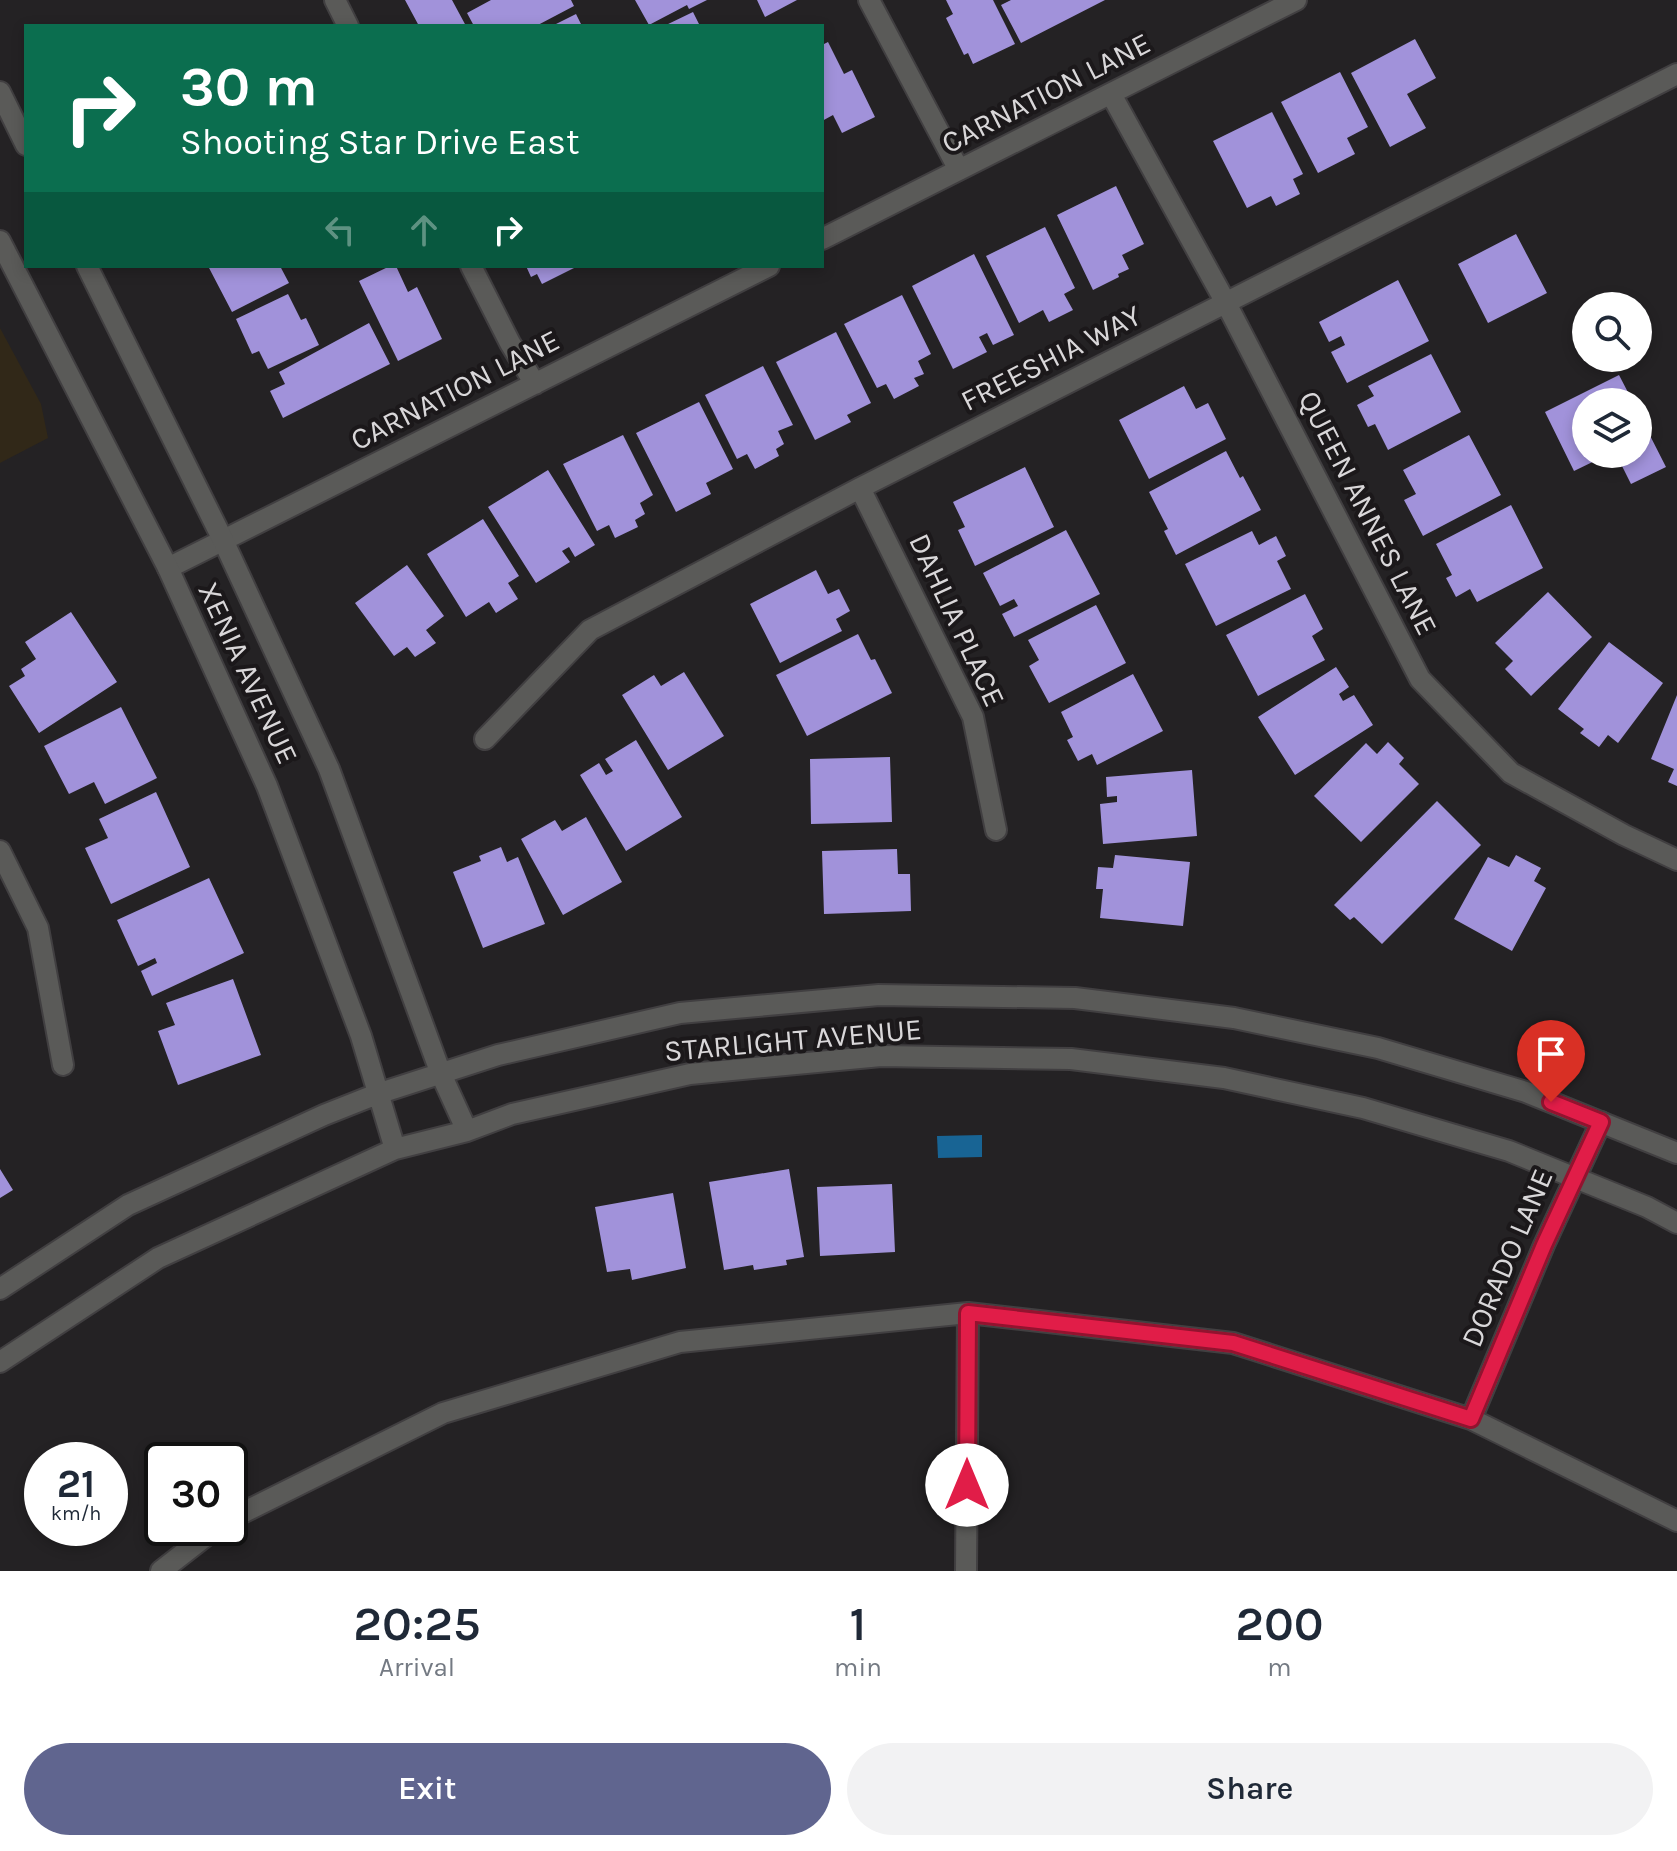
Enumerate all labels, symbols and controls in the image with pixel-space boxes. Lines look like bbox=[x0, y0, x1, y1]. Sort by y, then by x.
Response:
street label: CARNATION LANE bbox=[936, 25, 1156, 161]
text: 30 m bbox=[180, 54, 318, 119]
icon: right bbox=[48, 56, 152, 160]
text: Shooting Star Drive East bbox=[180, 121, 580, 163]
icon: left bbox=[318, 208, 362, 252]
icon: ahead bbox=[402, 208, 446, 252]
icon: right bbox=[486, 208, 530, 252]
map controls bbox=[1572, 292, 1652, 468]
button: search bbox=[1572, 292, 1652, 372]
street label: FREESHIA WAY bbox=[955, 297, 1148, 419]
street label: CARNATION LANE bbox=[345, 322, 565, 458]
street label: QUEEN ANNES LANE bbox=[1291, 385, 1445, 641]
button: layers bbox=[1572, 388, 1652, 468]
street label: DAHLIA PLACE bbox=[901, 528, 1013, 712]
street label: XENIA AVENUE bbox=[190, 576, 306, 770]
street label: STARLIGHT AVENUE bbox=[663, 1011, 923, 1069]
pin bbox=[1517, 1020, 1585, 1102]
icon: arrive bbox=[1529, 1032, 1573, 1076]
street label: DORADO LANE bbox=[1453, 1164, 1561, 1352]
speed limit sign: 30 bbox=[144, 1442, 248, 1546]
position arrow bbox=[925, 1443, 1009, 1527]
text: 21 bbox=[57, 1460, 95, 1507]
text: km/h bbox=[51, 1502, 101, 1525]
text: 20:25 bbox=[353, 1596, 481, 1652]
text: 1 bbox=[850, 1596, 866, 1652]
text: 200 bbox=[1235, 1596, 1324, 1652]
text: Arrival bbox=[379, 1652, 455, 1683]
text: min bbox=[834, 1652, 882, 1683]
text: m bbox=[1267, 1652, 1292, 1683]
button: Exit bbox=[24, 1743, 831, 1835]
button: Share bbox=[847, 1743, 1653, 1835]

